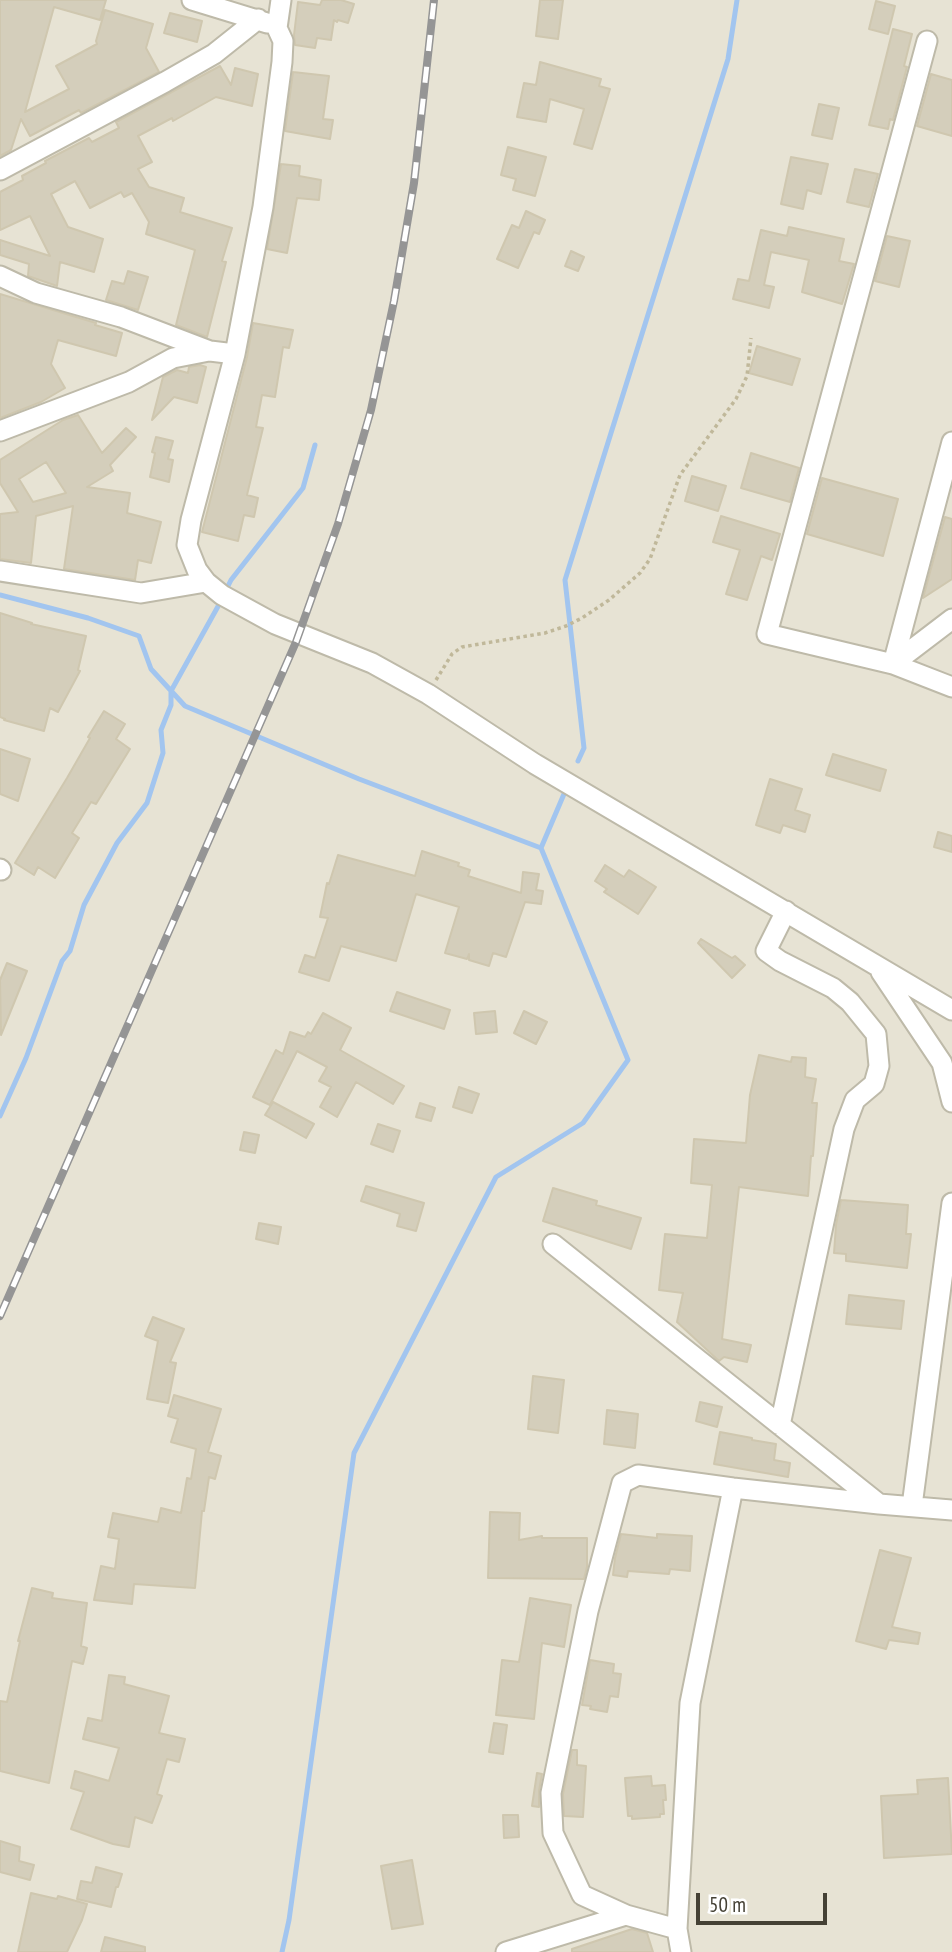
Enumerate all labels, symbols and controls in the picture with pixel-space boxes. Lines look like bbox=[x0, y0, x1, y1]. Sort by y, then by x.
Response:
scale bar bbox=[700, 1878, 831, 1922]
text: 50 m bbox=[709, 1891, 746, 1918]

